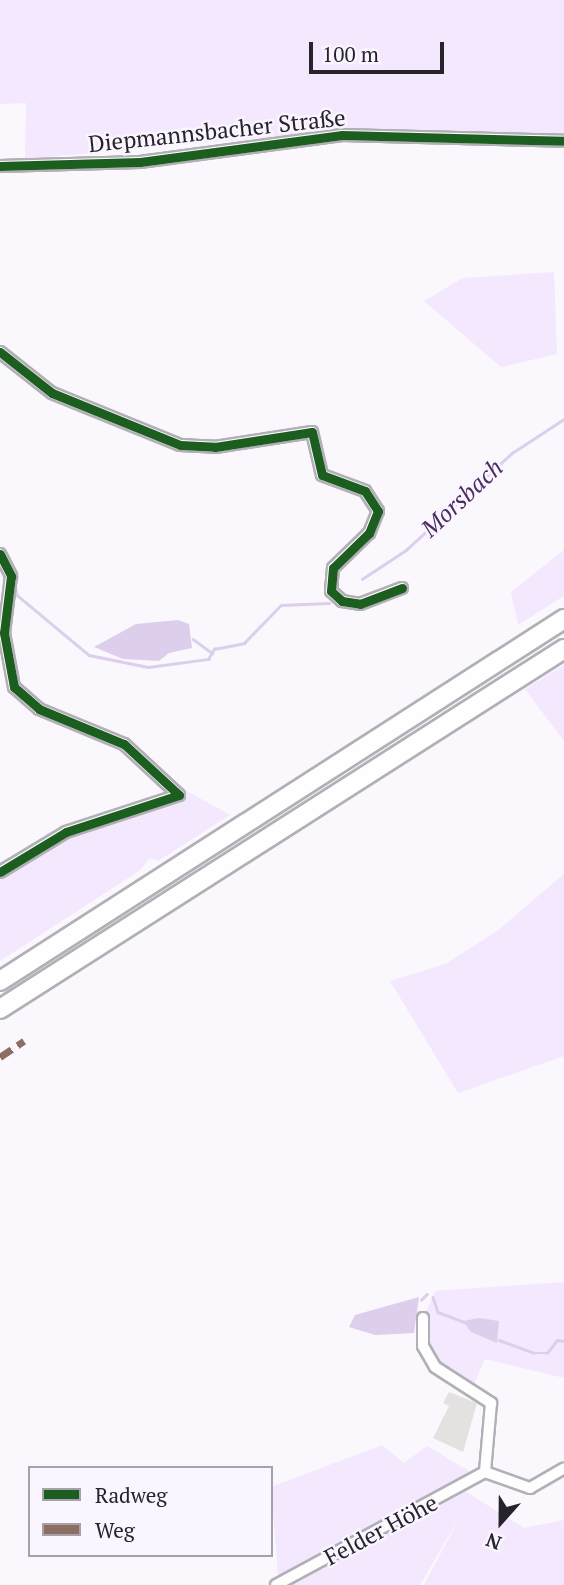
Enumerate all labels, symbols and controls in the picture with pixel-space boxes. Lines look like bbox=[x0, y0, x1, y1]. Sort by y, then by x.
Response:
scale bar bbox=[312, 28, 447, 72]
text: 100 m bbox=[322, 40, 379, 68]
street label: Diepmannsbacher Straße bbox=[87, 104, 347, 158]
water label: Morsbach bbox=[415, 453, 509, 543]
legend bbox=[28, 1466, 273, 1557]
text: Radweg bbox=[95, 1481, 167, 1509]
north arrow bbox=[466, 1487, 536, 1557]
street label: Felder Höhe bbox=[320, 1489, 442, 1571]
text: Weg bbox=[95, 1516, 135, 1544]
text: N bbox=[482, 1528, 504, 1556]

